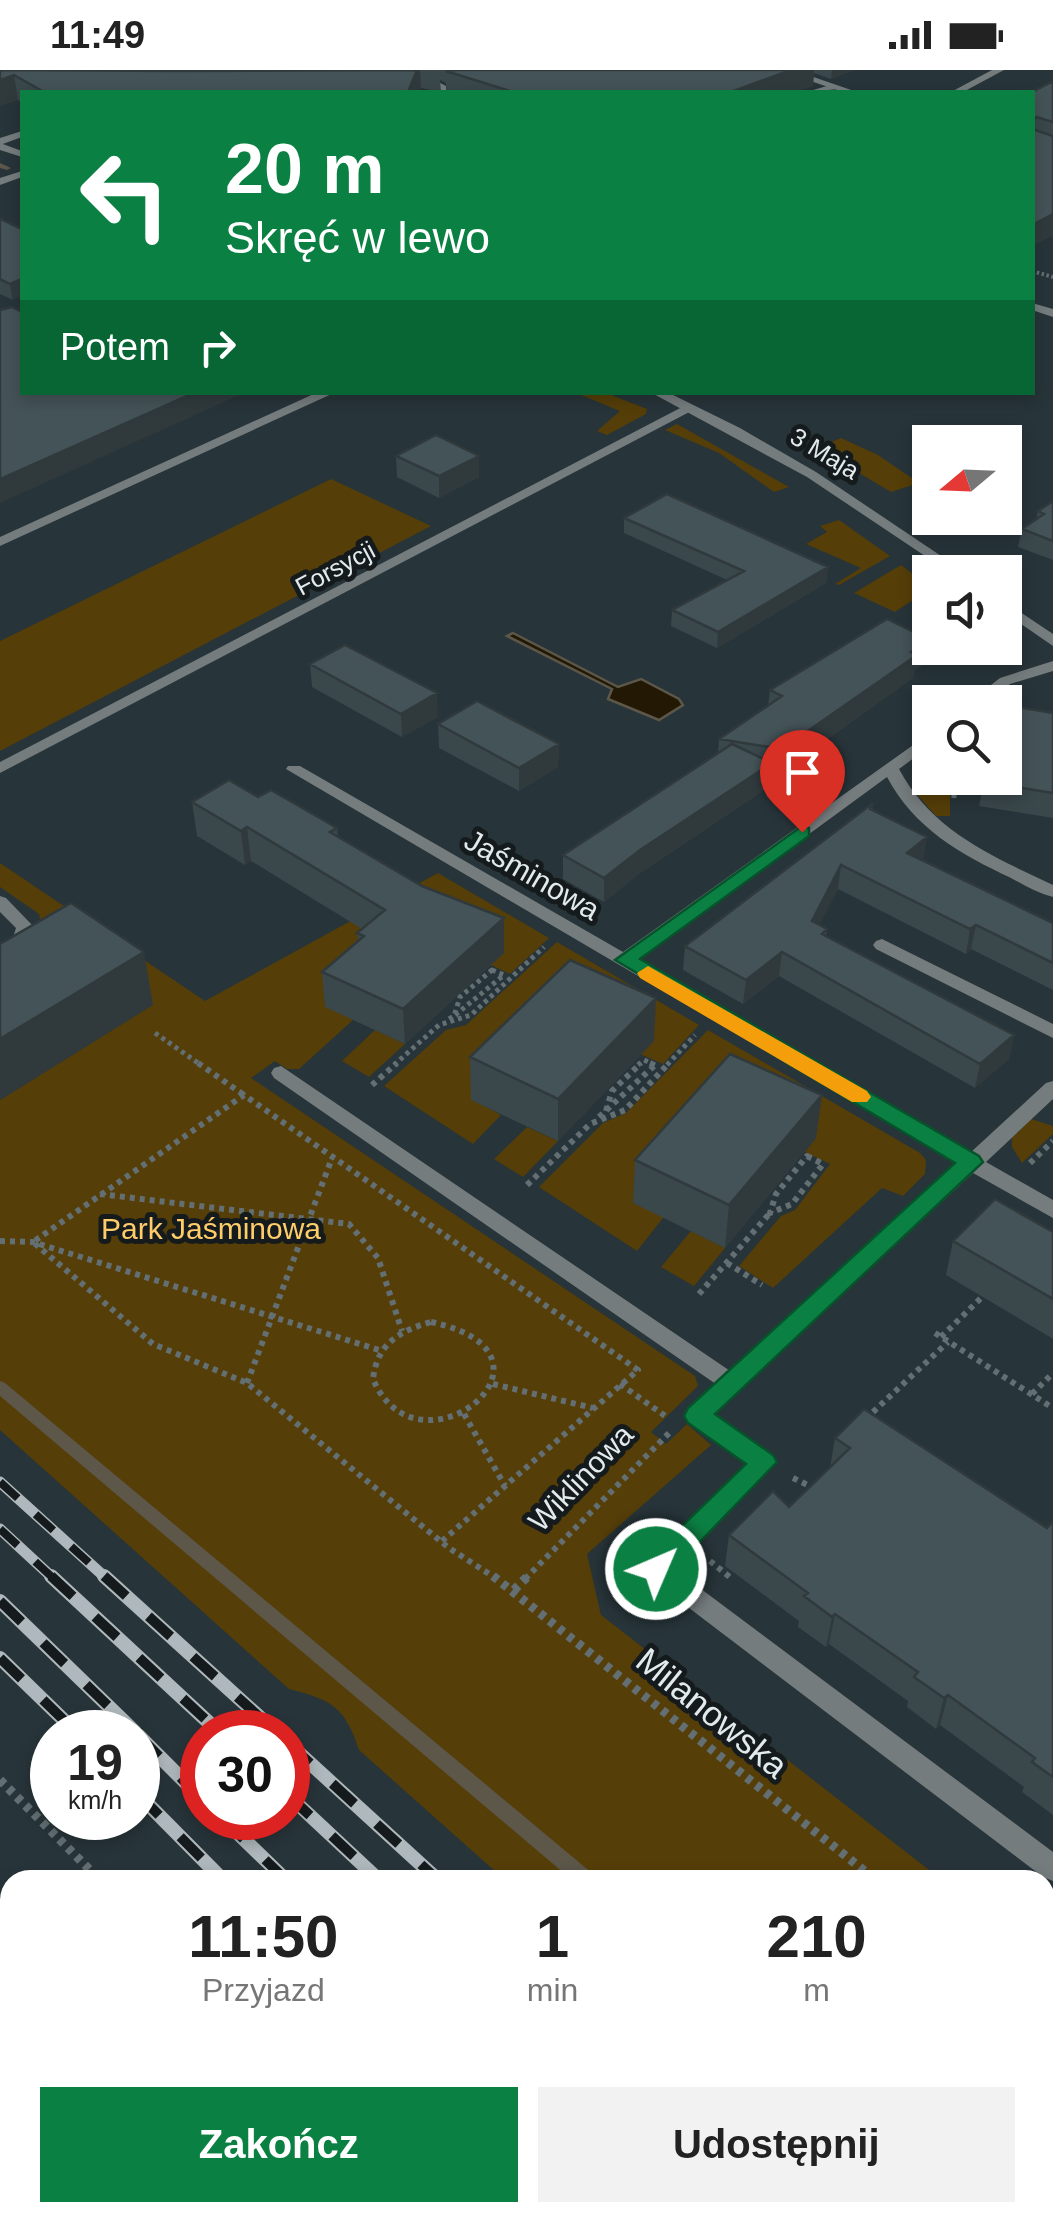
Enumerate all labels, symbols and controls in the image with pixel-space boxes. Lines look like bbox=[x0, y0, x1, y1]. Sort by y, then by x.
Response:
text: 11:49 bbox=[50, 14, 145, 56]
icon: left bbox=[60, 130, 190, 260]
text: 20 m bbox=[225, 130, 385, 208]
text: Skręć w lewo bbox=[225, 212, 490, 263]
icon: right bbox=[190, 320, 245, 375]
text: Potem bbox=[60, 326, 170, 368]
street label: 3 Maja bbox=[786, 422, 864, 484]
north arrow bbox=[912, 425, 1022, 535]
map controls bbox=[912, 425, 1022, 795]
street label: Forsycji bbox=[290, 535, 380, 601]
button: sound bbox=[912, 555, 1022, 665]
button: search bbox=[912, 685, 1022, 795]
pin bbox=[760, 730, 845, 833]
icon: arrive bbox=[775, 745, 830, 800]
street label: Jaśminowa bbox=[459, 823, 606, 927]
park label: Park Jaśminowa bbox=[101, 1212, 321, 1245]
street label: Wiklinowa bbox=[522, 1417, 640, 1538]
position arrow bbox=[604, 1517, 708, 1621]
street label: Milanowska bbox=[629, 1640, 796, 1786]
speed limit sign: 30 bbox=[180, 1710, 310, 1840]
text: 19 bbox=[67, 1735, 123, 1791]
text: km/h bbox=[68, 1786, 122, 1814]
text: 11:50 bbox=[188, 1903, 338, 1970]
text: 1 bbox=[536, 1903, 569, 1970]
text: 210 bbox=[767, 1903, 867, 1970]
text: Przyjazd bbox=[202, 1972, 325, 2008]
text: min bbox=[527, 1972, 578, 2008]
text: m bbox=[803, 1972, 830, 2008]
button: Zakończ bbox=[40, 2087, 518, 2202]
button: Udostępnij bbox=[538, 2087, 1015, 2202]

